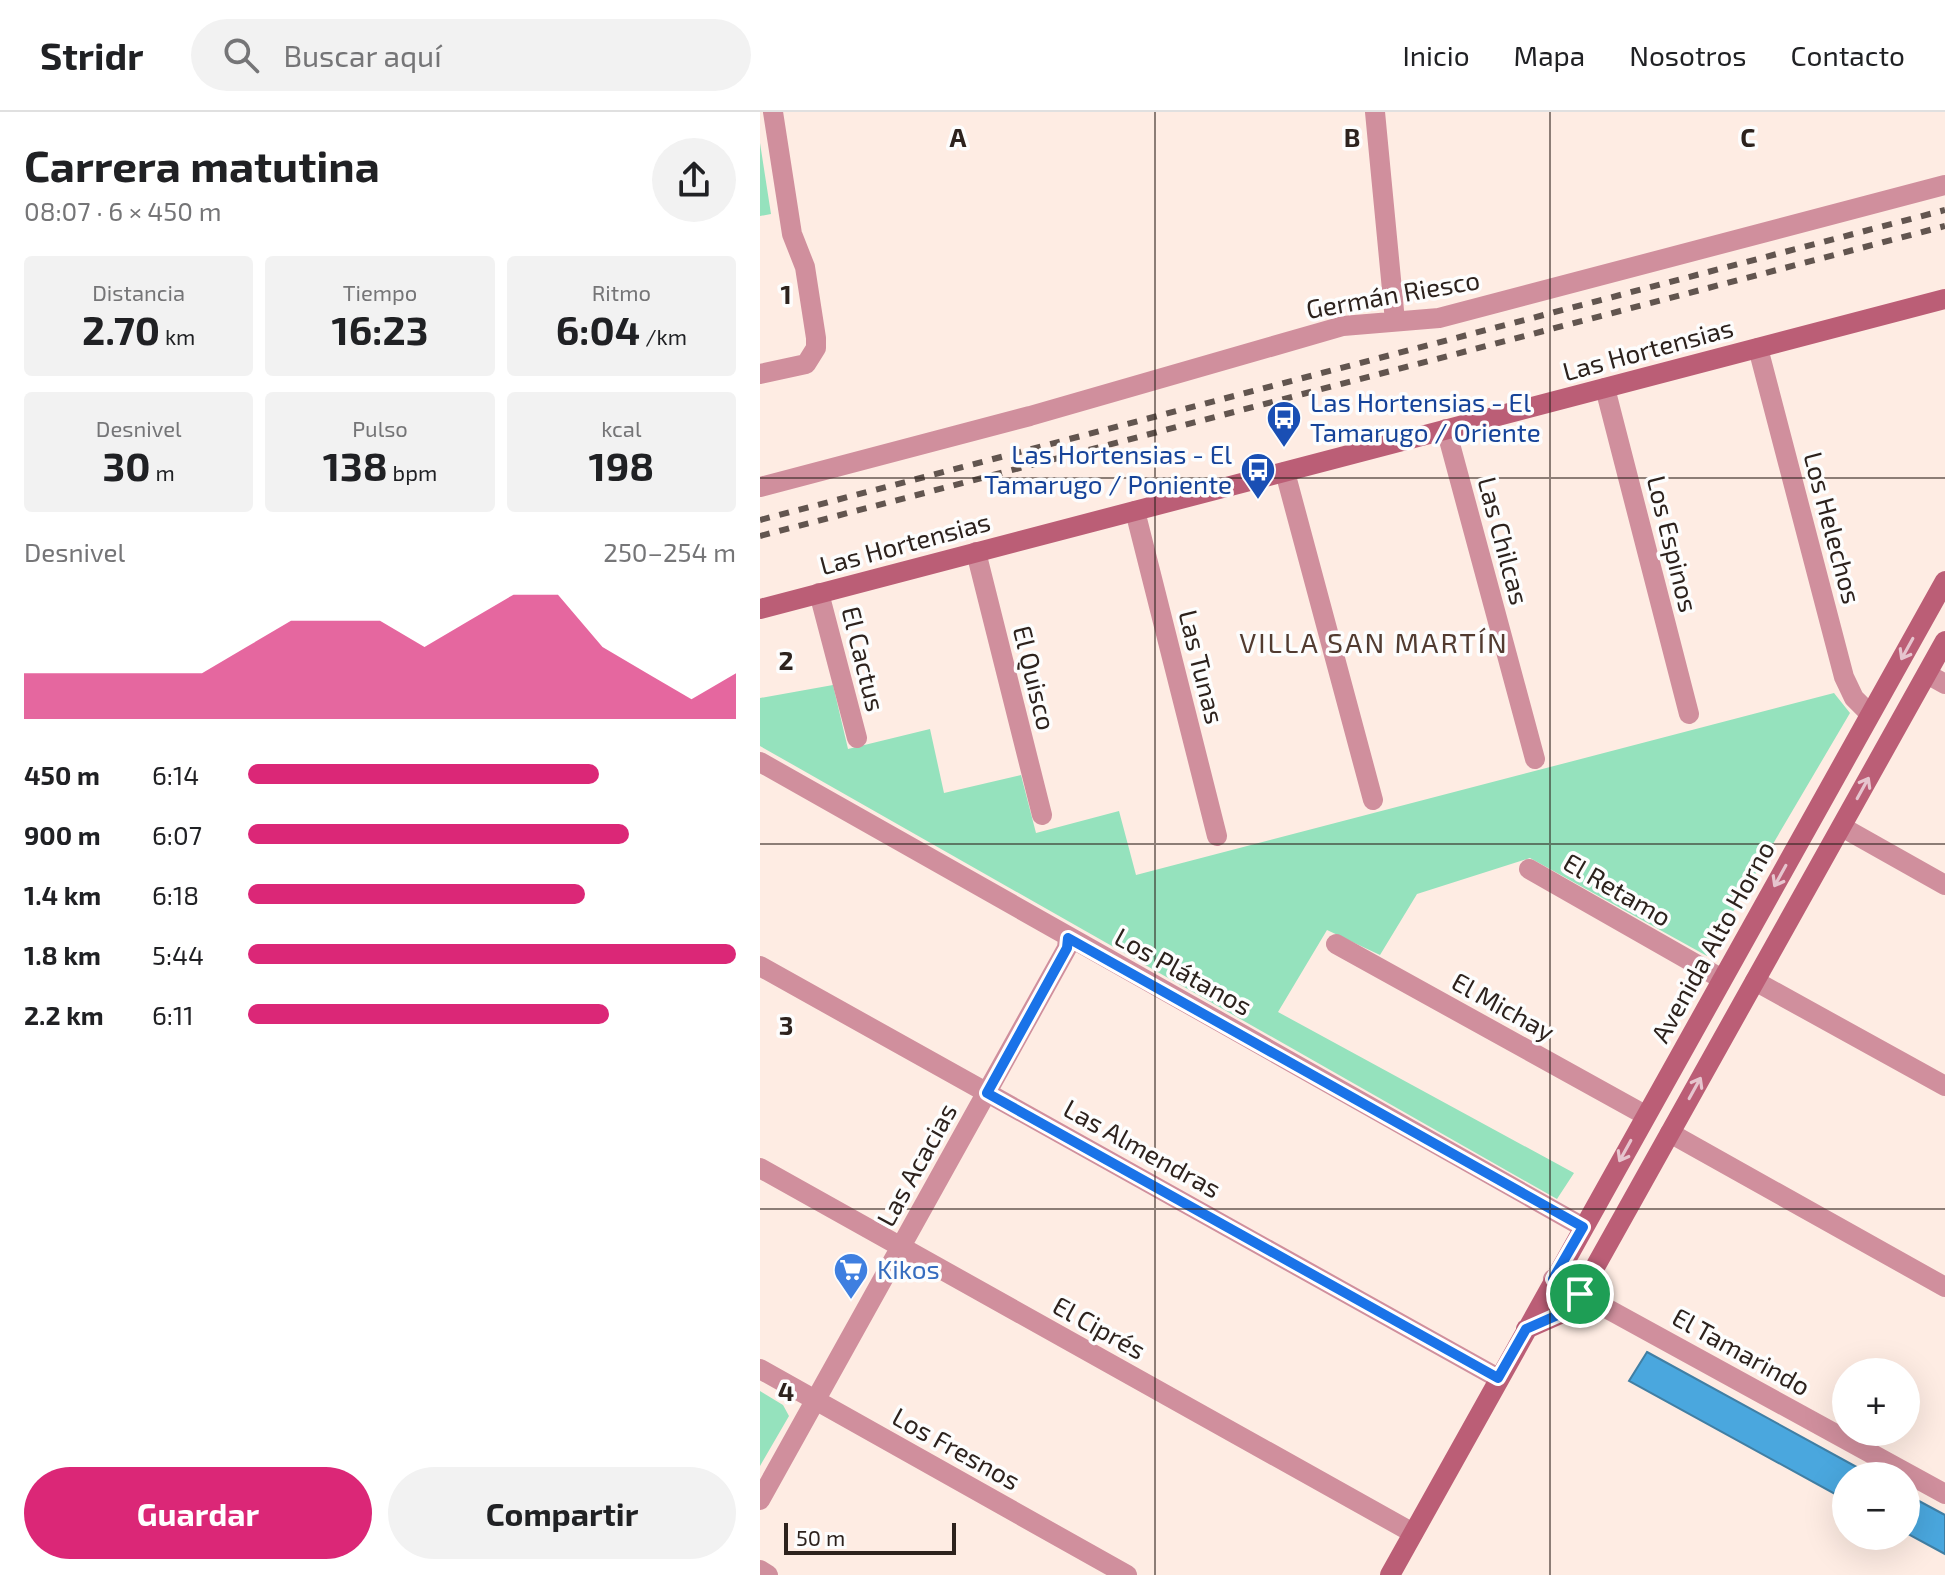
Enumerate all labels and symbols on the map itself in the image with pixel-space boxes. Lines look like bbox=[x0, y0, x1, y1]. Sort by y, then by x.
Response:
text: A bbox=[950, 121, 967, 152]
text: B bbox=[1344, 121, 1360, 152]
text: C bbox=[1740, 121, 1756, 152]
street label: Germán Riesco bbox=[1304, 263, 1482, 324]
text: 1 bbox=[780, 278, 792, 309]
street label: Las Hortensias bbox=[1559, 311, 1736, 386]
place label: Las Hortensias - El Tamarugo / Oriente bbox=[1310, 386, 1541, 447]
bus stop icon: Las Hortensias - El Tamarugo / Oriente bbox=[1265, 399, 1303, 449]
place label: Las Hortensias - El Tamarugo / Poniente bbox=[984, 438, 1232, 499]
street label: Los Helechos bbox=[1798, 448, 1869, 607]
bus stop icon: Las Hortensias - El Tamarugo / Poniente bbox=[1239, 451, 1277, 501]
street label: Los Espinos bbox=[1642, 472, 1705, 615]
street label: Las Chilcas bbox=[1473, 473, 1536, 608]
street label: Las Hortensias bbox=[816, 505, 993, 580]
street label: El Cactus bbox=[836, 603, 892, 714]
street label: Las Tunas bbox=[1173, 606, 1232, 727]
street label: El Quisco bbox=[1008, 622, 1063, 733]
district label: VILLA SAN MARTÍN bbox=[1239, 625, 1509, 659]
one-way arrow bbox=[1899, 637, 1915, 660]
text: 2 bbox=[778, 644, 794, 675]
one-way arrow bbox=[1856, 776, 1872, 800]
street label: Avenida Alto Horno bbox=[1643, 835, 1780, 1048]
street label: El Retamo bbox=[1558, 846, 1677, 932]
one-way arrow bbox=[1771, 864, 1787, 887]
street label: Los Plátanos bbox=[1110, 920, 1258, 1021]
street label: El Michay bbox=[1447, 965, 1561, 1047]
text: 3 bbox=[779, 1009, 793, 1040]
one-way arrow bbox=[1688, 1077, 1704, 1100]
street label: Las Almendras bbox=[1059, 1092, 1227, 1204]
street label: Las Acacias bbox=[869, 1097, 962, 1231]
one-way arrow bbox=[1617, 1139, 1632, 1163]
supermarket icon: Kikos bbox=[832, 1251, 870, 1301]
place label: Kikos bbox=[877, 1253, 940, 1284]
pin bbox=[1546, 1260, 1614, 1328]
street label: El Ciprés bbox=[1048, 1289, 1151, 1365]
street label: El Tamarindo bbox=[1668, 1300, 1816, 1401]
text: 4 bbox=[778, 1375, 794, 1406]
street label: Los Fresnos bbox=[888, 1400, 1026, 1495]
scale bar bbox=[784, 1519, 956, 1555]

